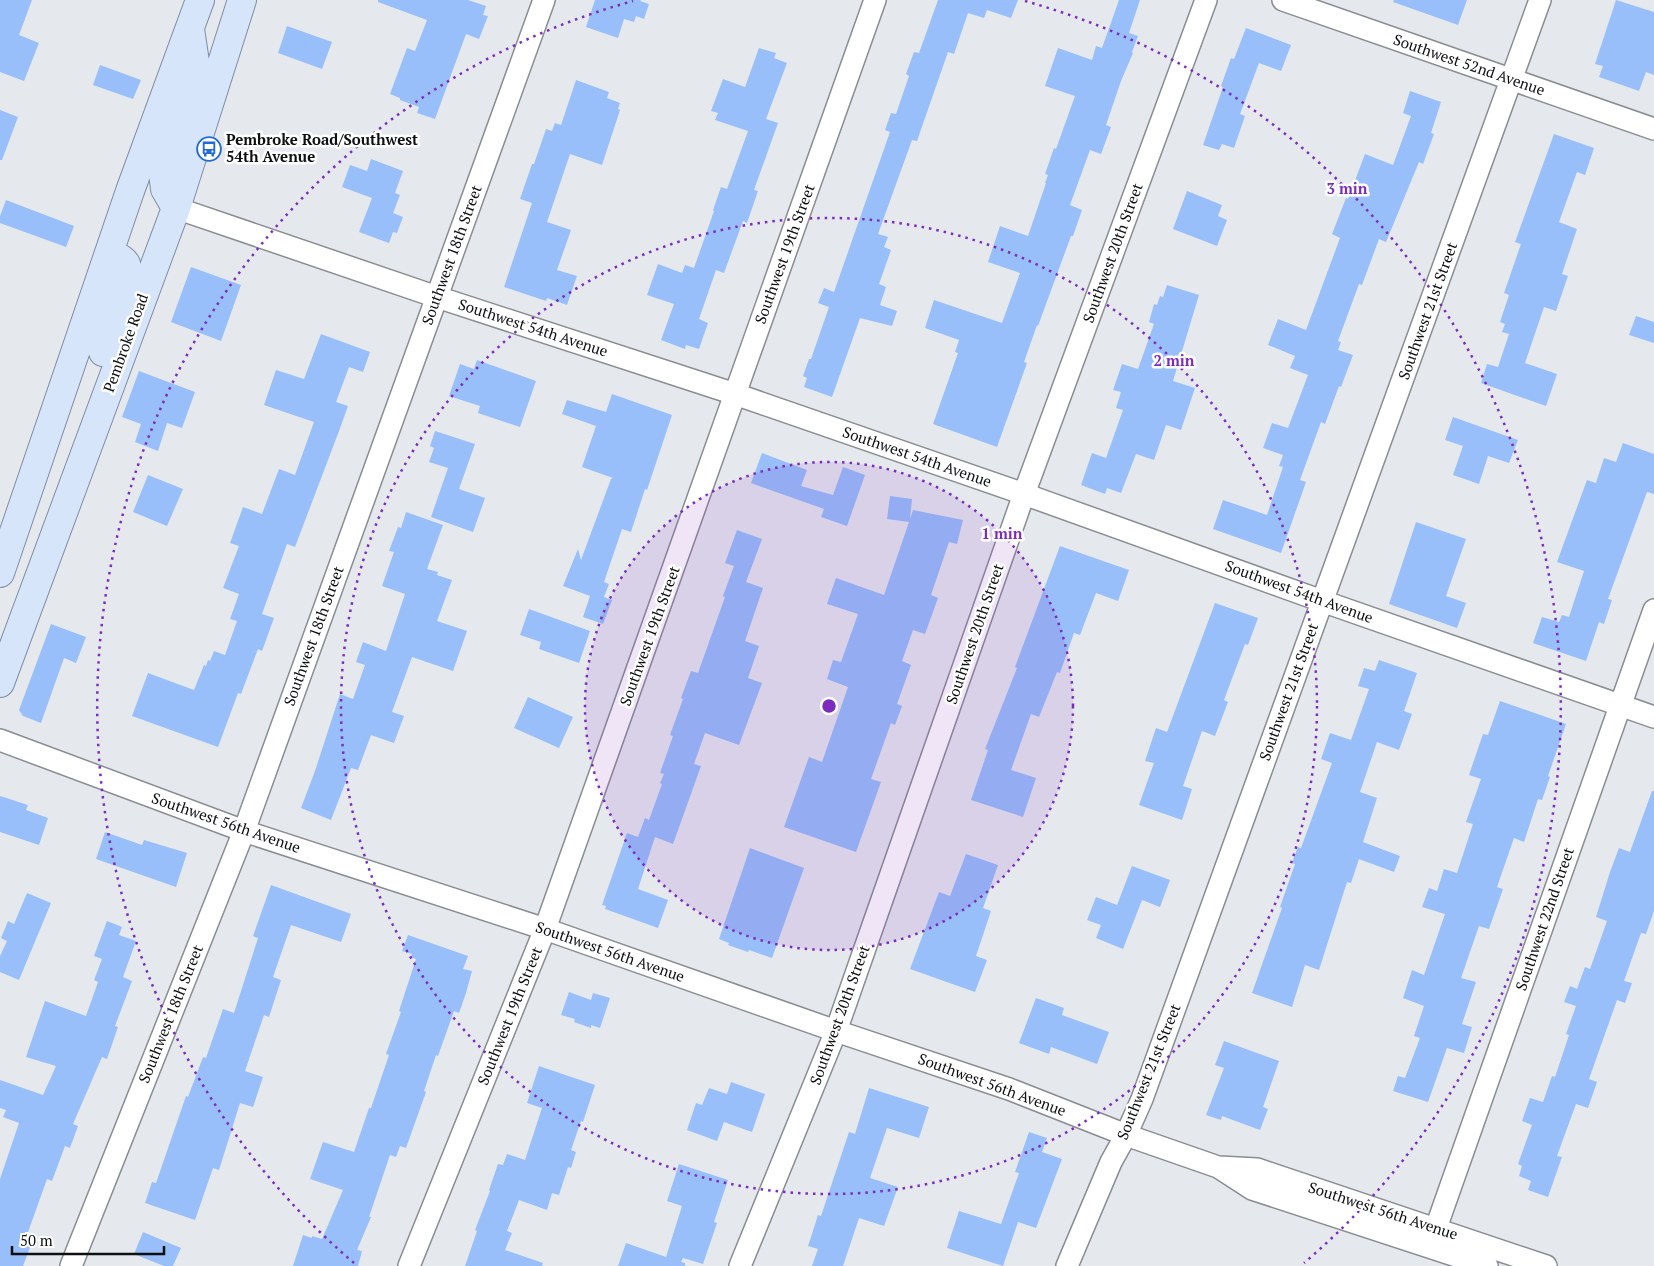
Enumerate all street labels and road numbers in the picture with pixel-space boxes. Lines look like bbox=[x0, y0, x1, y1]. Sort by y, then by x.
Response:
street label: Southwest 52nd Avenue bbox=[1391, 29, 1548, 99]
street label: Southwest 20th Street bbox=[1077, 180, 1147, 325]
street label: Southwest 19th Street bbox=[749, 181, 819, 326]
street label: Southwest 18th Street bbox=[416, 182, 486, 327]
street label: Southwest 21st Street bbox=[1393, 239, 1461, 382]
street label: Pembroke Road bbox=[98, 291, 152, 395]
street label: Southwest 54th Avenue bbox=[456, 293, 611, 361]
street label: Southwest 54th Avenue bbox=[840, 421, 994, 491]
street label: Southwest 54th Avenue bbox=[1223, 555, 1376, 627]
street label: Southwest 20th Street bbox=[941, 560, 1008, 707]
street label: Southwest 18th Street bbox=[278, 563, 348, 708]
street label: Southwest 19th Street bbox=[614, 563, 684, 708]
street label: Southwest 21st Street bbox=[1254, 620, 1322, 763]
street label: Southwest 56th Avenue bbox=[149, 787, 303, 857]
street label: Southwest 22nd Street bbox=[1510, 844, 1578, 993]
street label: Southwest 56th Avenue bbox=[533, 916, 687, 986]
street label: Southwest 18th Street bbox=[133, 941, 207, 1086]
street label: Southwest 20th Street bbox=[804, 942, 874, 1087]
street label: Southwest 19th Street bbox=[472, 943, 546, 1088]
street label: Southwest 21st Street bbox=[1112, 1000, 1185, 1143]
street label: Southwest 56th Avenue bbox=[916, 1048, 1069, 1120]
street label: Southwest 56th Avenue bbox=[1306, 1176, 1461, 1244]

